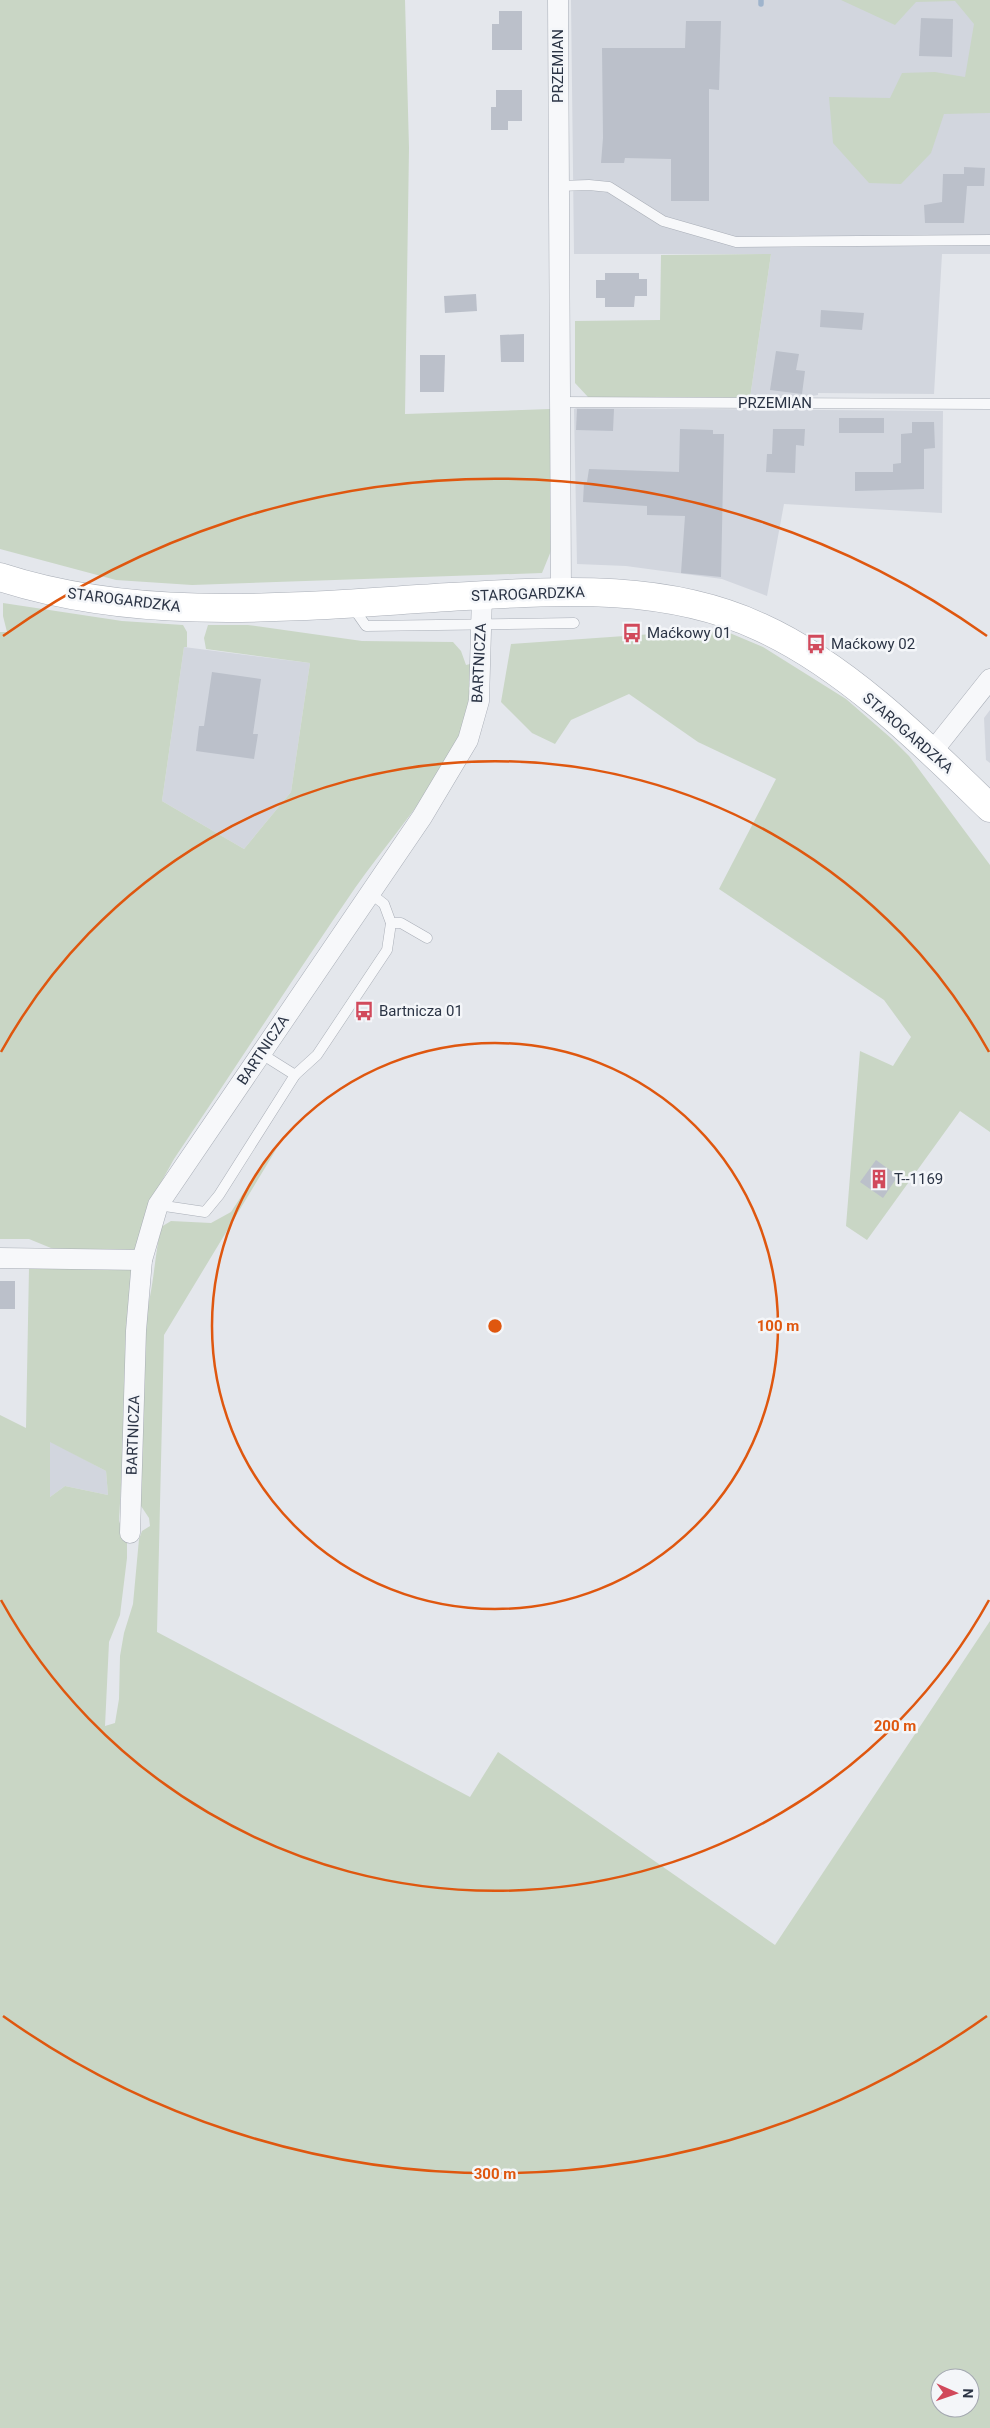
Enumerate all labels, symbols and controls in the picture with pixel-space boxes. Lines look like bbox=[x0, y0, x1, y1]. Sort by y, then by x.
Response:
street label: PRZEMIAN bbox=[549, 29, 567, 103]
street label: PRZEMIAN bbox=[738, 394, 812, 412]
street label: STAROGARDZKA bbox=[471, 583, 585, 605]
street label: STAROGARDZKA bbox=[66, 584, 182, 616]
street label: BARTNICZA bbox=[468, 622, 490, 703]
bus stop icon: Maćkowy 01 bbox=[621, 622, 643, 644]
place label: Maćkowy 01 bbox=[647, 624, 731, 642]
bus stop icon: Maćkowy 02 bbox=[805, 633, 827, 655]
place label: Maćkowy 02 bbox=[831, 635, 915, 653]
street label: STAROGARDZKA bbox=[859, 689, 957, 777]
bus stop icon: Bartnicza 01 bbox=[353, 1000, 375, 1022]
place label: Bartnicza 01 bbox=[379, 1002, 463, 1020]
street label: BARTNICZA bbox=[233, 1012, 293, 1088]
building icon: T--1169 bbox=[868, 1168, 890, 1190]
place label: T--1169 bbox=[894, 1170, 943, 1188]
centre of rings bbox=[486, 1317, 504, 1335]
text: 100 m bbox=[757, 1317, 799, 1335]
street label: BARTNICZA bbox=[123, 1394, 143, 1475]
text: 200 m bbox=[874, 1717, 916, 1735]
text: 300 m bbox=[474, 2165, 516, 2183]
north arrow bbox=[930, 2368, 980, 2418]
text: N bbox=[960, 2388, 976, 2399]

